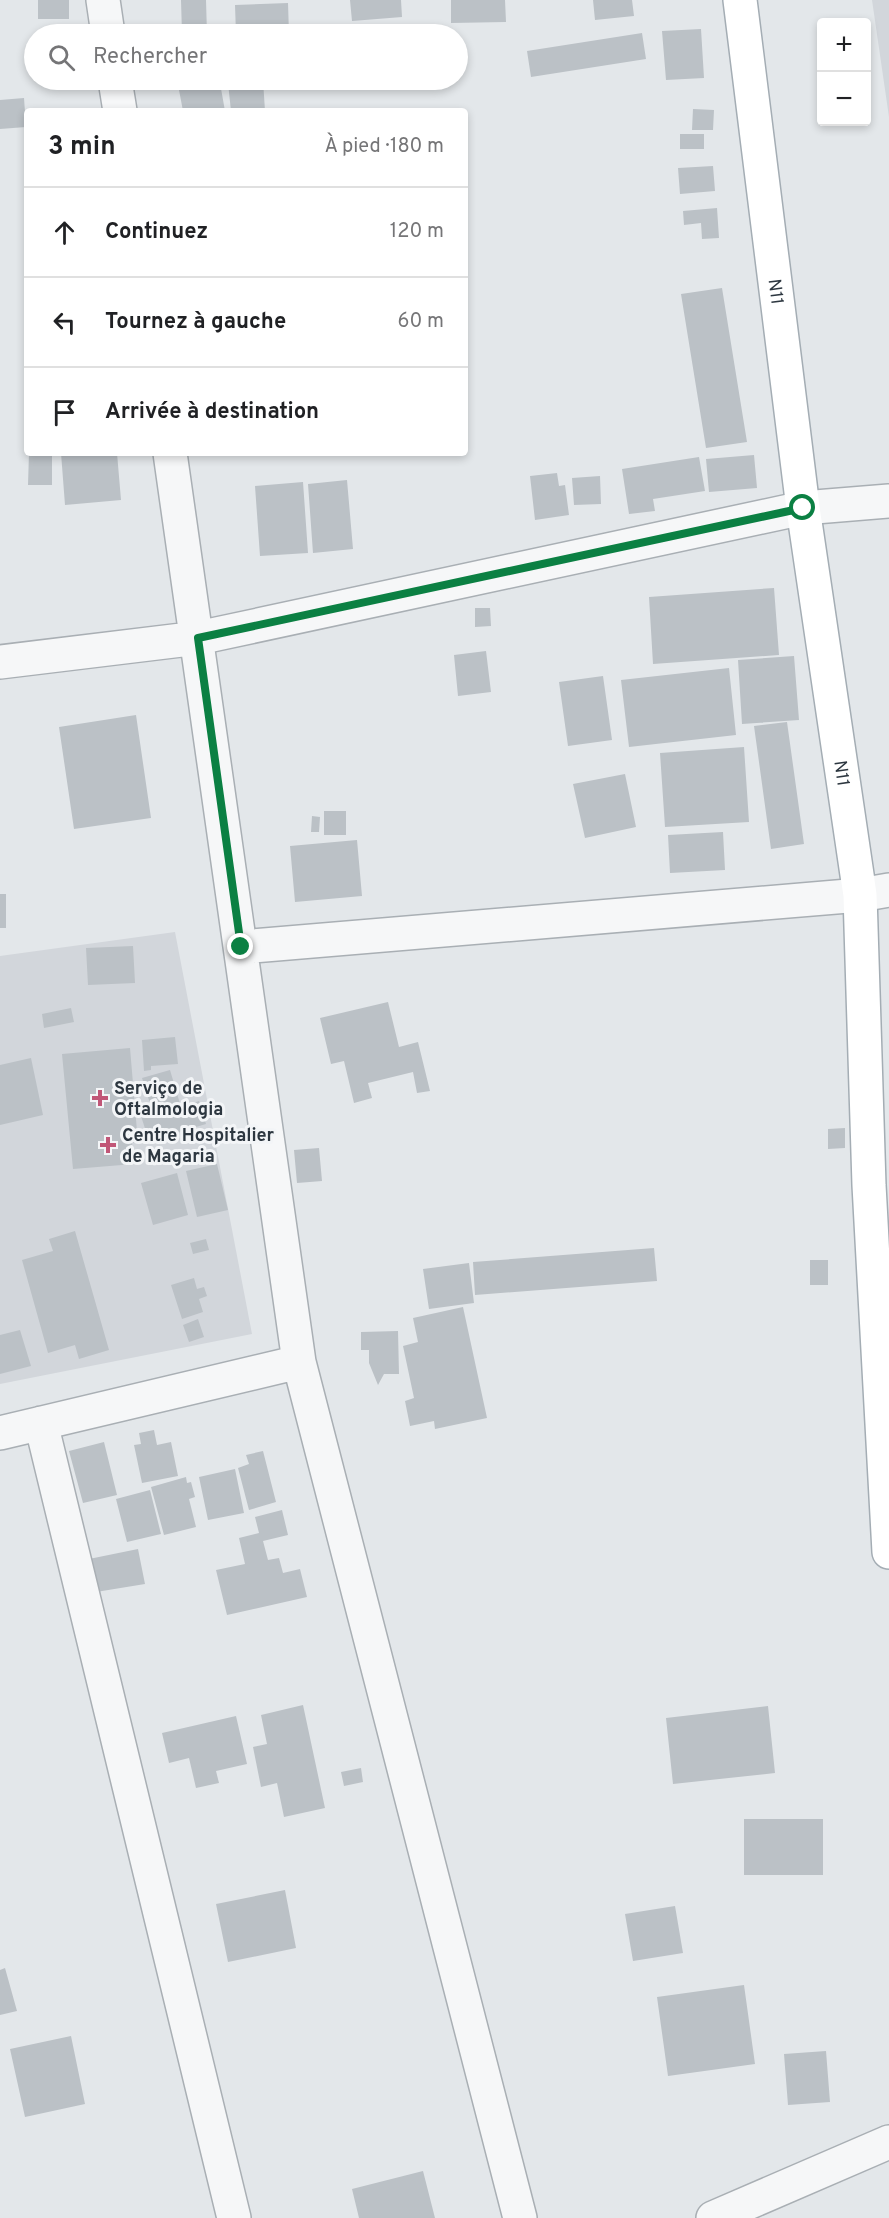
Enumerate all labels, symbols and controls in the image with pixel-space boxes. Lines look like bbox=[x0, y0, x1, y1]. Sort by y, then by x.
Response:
map controls bbox=[817, 18, 871, 126]
button: + bbox=[817, 18, 871, 72]
search box bbox=[24, 24, 468, 90]
icon: search bbox=[45, 41, 78, 74]
text: Rechercher bbox=[93, 44, 207, 71]
button: − bbox=[817, 72, 871, 126]
text: 3 min bbox=[48, 131, 116, 164]
text: À pied · 180 m bbox=[324, 134, 444, 160]
icon: ahead bbox=[48, 216, 81, 249]
text: Continuez bbox=[105, 219, 208, 246]
text: 120 m bbox=[390, 219, 444, 245]
street label: N11 bbox=[762, 278, 788, 306]
icon: left bbox=[48, 306, 81, 339]
text: Tournez à gauche bbox=[105, 309, 286, 336]
text: 60 m bbox=[398, 309, 444, 335]
icon: arrive bbox=[48, 396, 81, 429]
text: Arrivée à destination bbox=[105, 399, 319, 426]
route start bbox=[789, 494, 815, 520]
street label: N11 bbox=[827, 759, 854, 788]
route end bbox=[227, 933, 253, 959]
place label: Serviço de Oftalmologia bbox=[114, 1078, 223, 1122]
marker: Serviço de Oftalmologia bbox=[91, 1089, 109, 1107]
place label: Centre Hospitalier de Magaria bbox=[122, 1125, 275, 1169]
marker: Centre Hospitalier de Magaria bbox=[99, 1136, 117, 1154]

